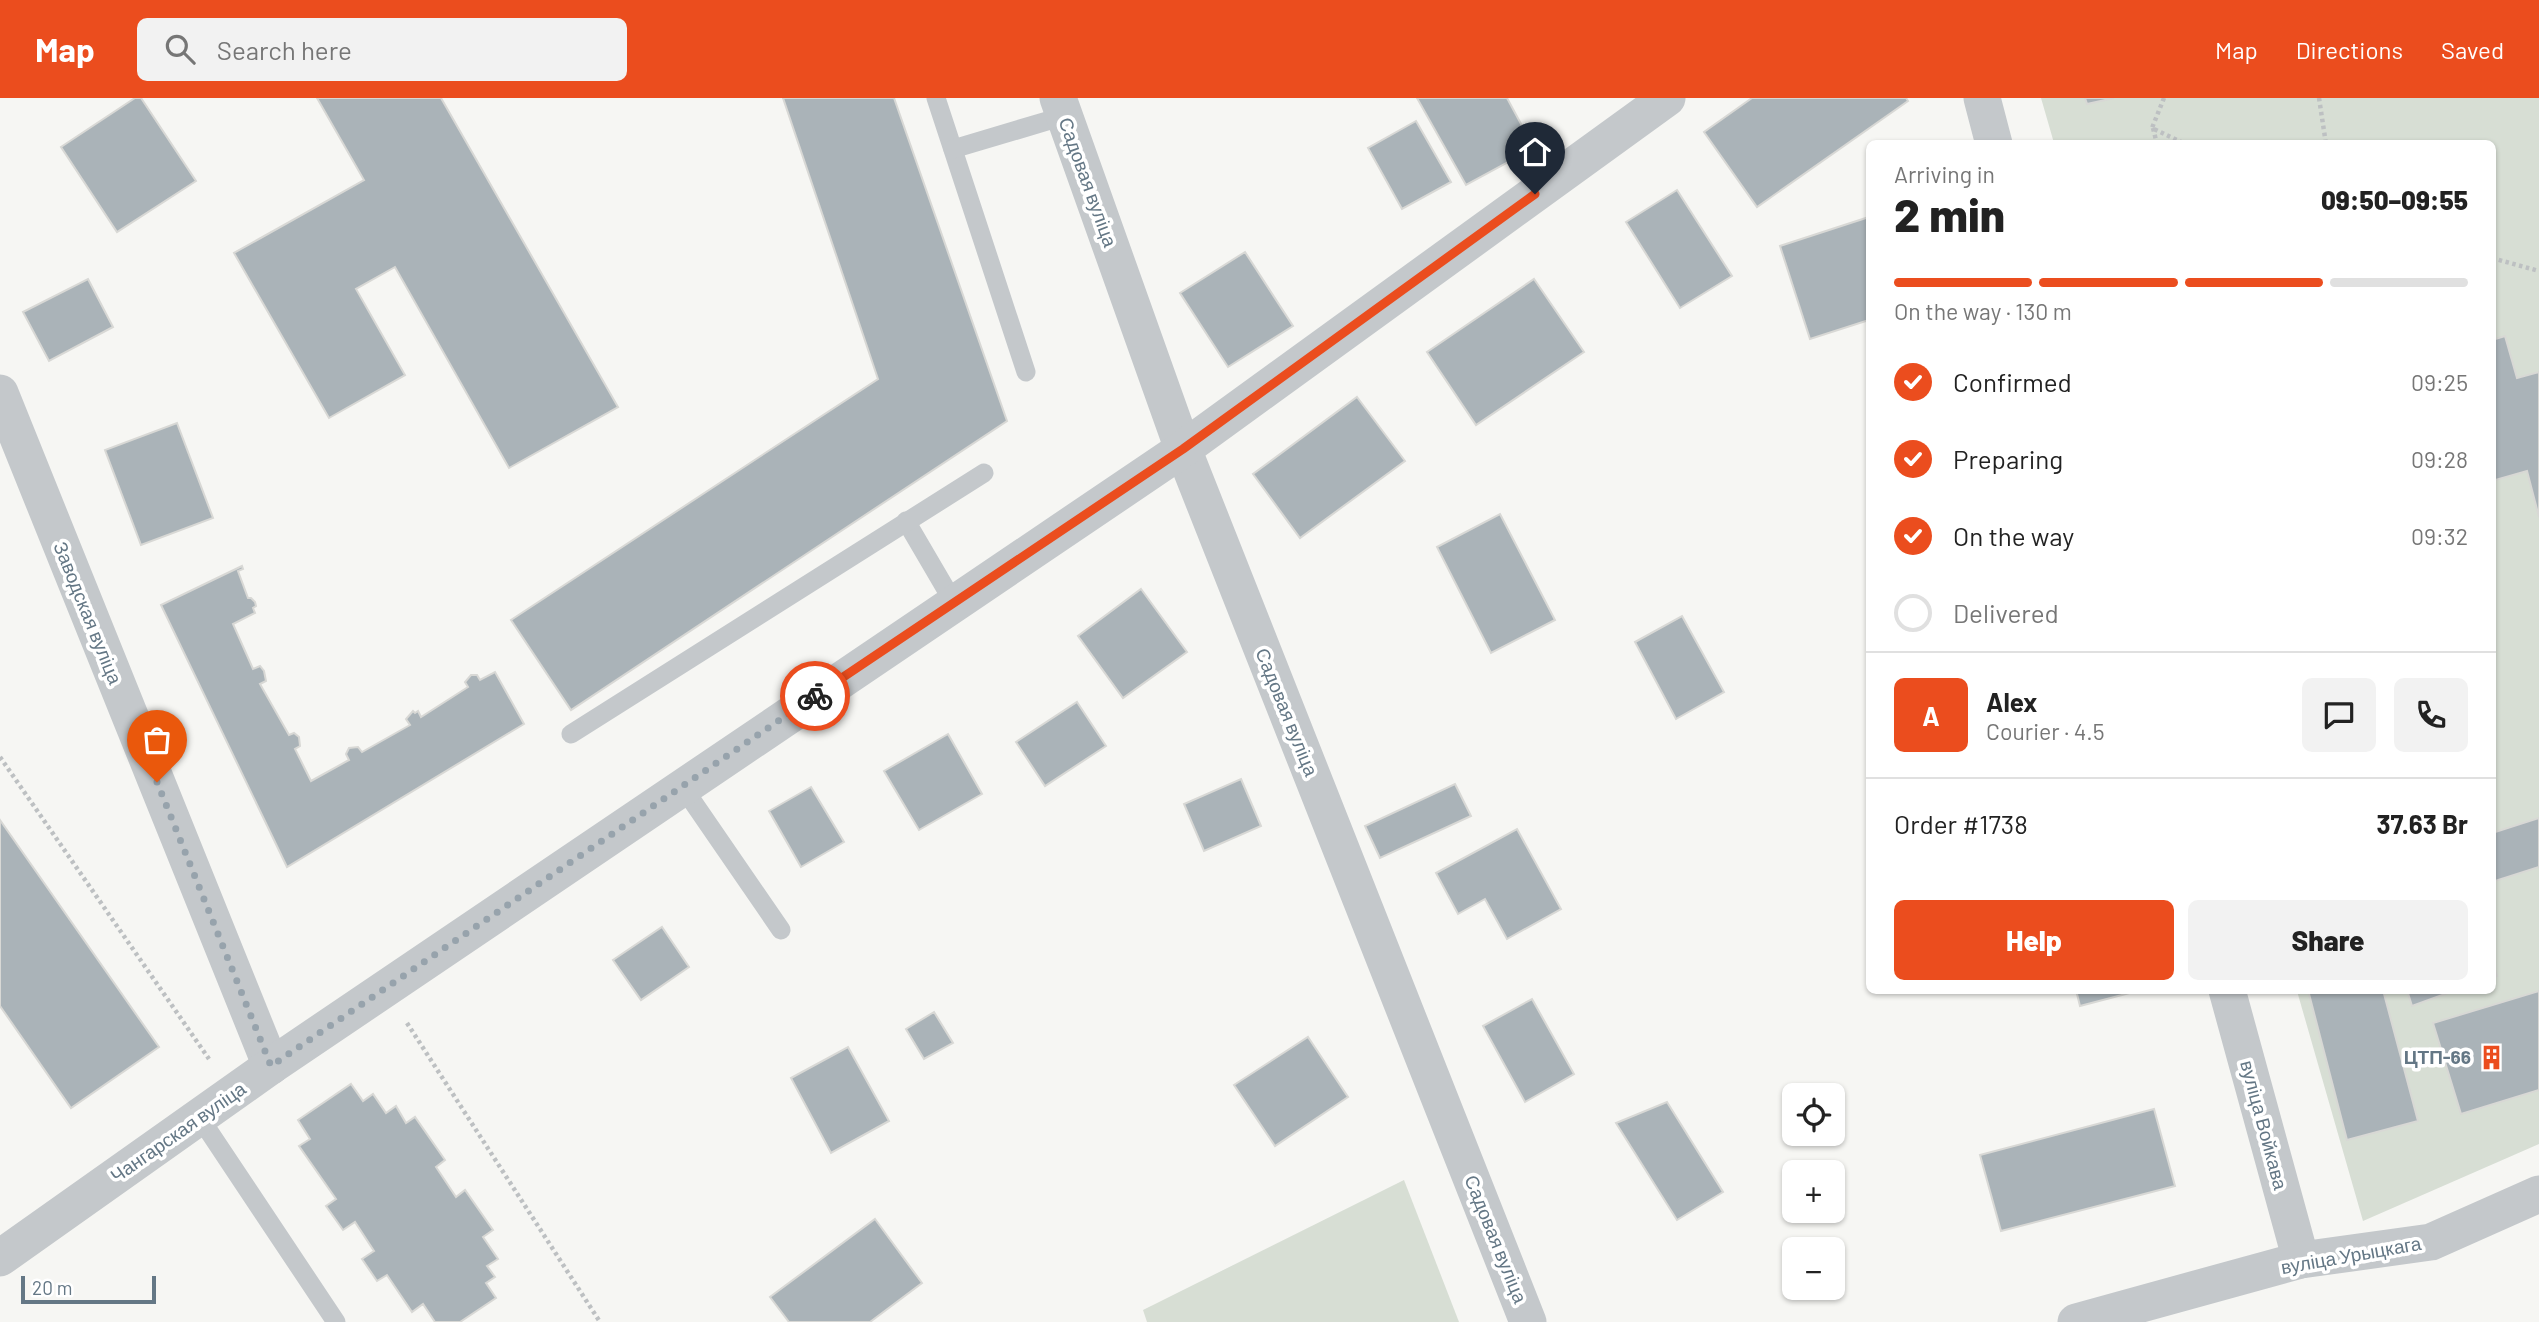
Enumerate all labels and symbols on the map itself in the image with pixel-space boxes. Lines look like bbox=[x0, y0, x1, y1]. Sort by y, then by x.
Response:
street label: Садовая вуліца bbox=[1054, 114, 1123, 250]
pin bbox=[1505, 122, 1565, 194]
street label: Заводская вуліца bbox=[49, 538, 128, 688]
street label: Садовая вуліца bbox=[1251, 644, 1324, 780]
courier bbox=[780, 661, 850, 731]
pin bbox=[127, 710, 187, 782]
building icon: ЦТП-66 bbox=[2477, 1043, 2505, 1071]
place label: ЦТП-66 bbox=[2404, 1045, 2471, 1068]
street label: вуліца Войкава bbox=[2236, 1058, 2293, 1192]
street label: Чангарская вуліца bbox=[106, 1076, 250, 1187]
street label: Садовая вуліца bbox=[1460, 1171, 1533, 1307]
street label: вуліца Урыцкага bbox=[2279, 1231, 2423, 1278]
scale bar bbox=[21, 1273, 156, 1305]

